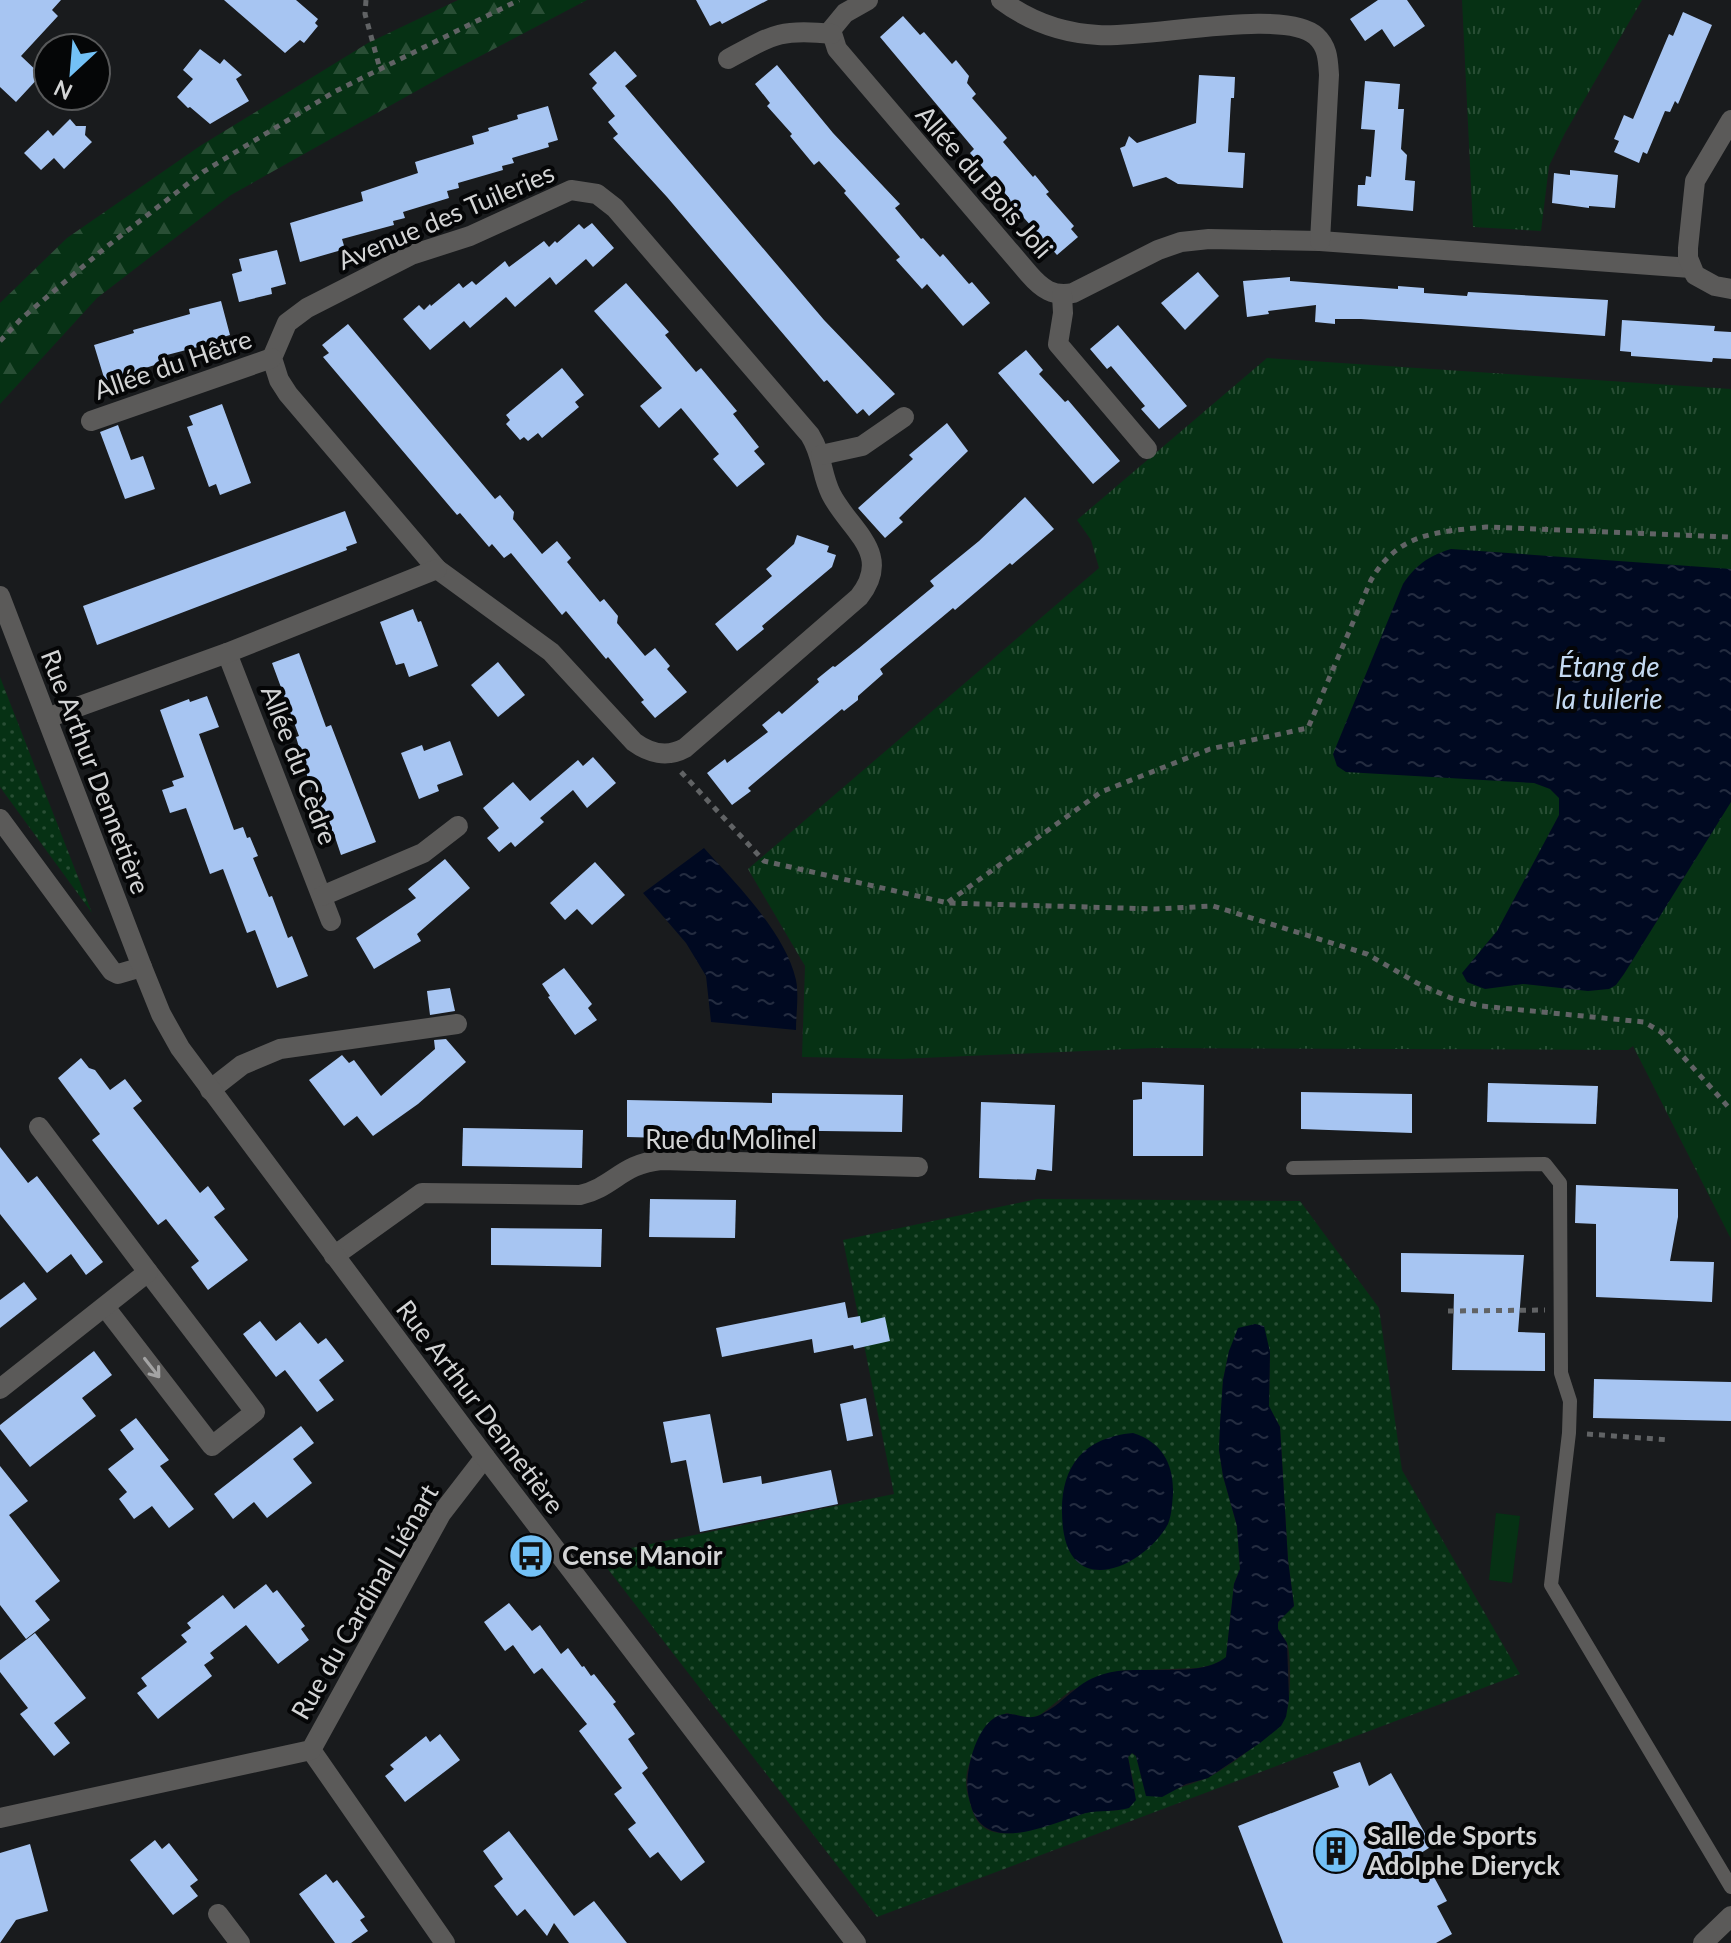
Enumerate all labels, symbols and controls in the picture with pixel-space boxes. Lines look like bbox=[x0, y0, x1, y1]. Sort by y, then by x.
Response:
north arrow bbox=[32, 32, 112, 112]
text: N bbox=[49, 75, 77, 106]
street label: Allée du Bois Joli bbox=[910, 98, 1060, 264]
street label: Avenue des Tuileries bbox=[333, 156, 559, 276]
street label: Allée du Hêtre bbox=[90, 322, 256, 406]
street label: Rue Arthur Dennetière bbox=[35, 645, 157, 898]
water label: Étang de la tuilerie bbox=[1555, 649, 1663, 715]
street label: Allée du Cèdre bbox=[255, 681, 345, 849]
street label: Rue du Molinel bbox=[645, 1123, 817, 1155]
street label: Rue Arthur Dennetière bbox=[390, 1293, 572, 1519]
one-way arrow bbox=[144, 1357, 161, 1378]
street label: Rue du Cardinal Liénart bbox=[284, 1478, 445, 1725]
bus stop icon: Cense Manoir bbox=[507, 1532, 555, 1580]
place label: Cense Manoir bbox=[562, 1539, 723, 1571]
place label: Salle de Sports Adolphe Dieryck bbox=[1366, 1819, 1560, 1881]
building icon: Salle de Sports Adolphe Dieryck bbox=[1312, 1827, 1360, 1875]

